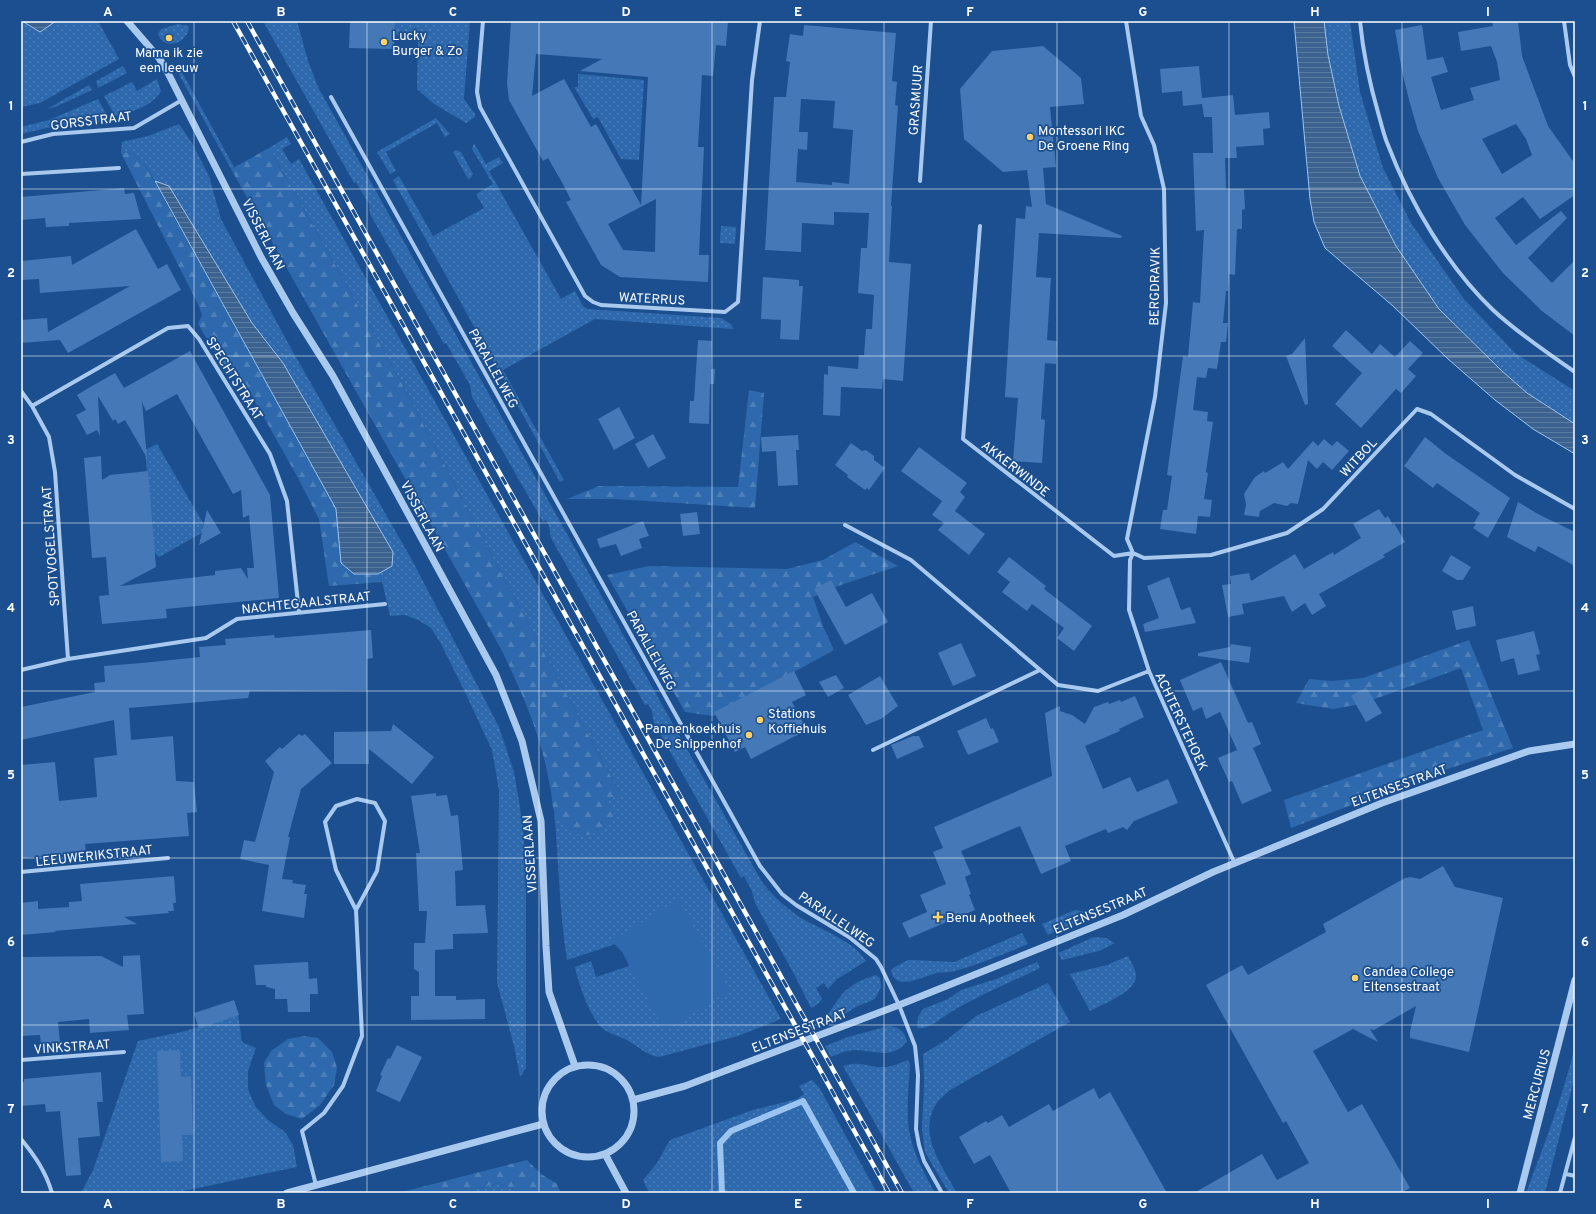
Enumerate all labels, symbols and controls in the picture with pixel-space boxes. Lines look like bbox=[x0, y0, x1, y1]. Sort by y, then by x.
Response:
text: A bbox=[103, 5, 113, 21]
text: B bbox=[277, 5, 286, 21]
text: C bbox=[449, 5, 457, 21]
text: D bbox=[621, 5, 631, 21]
text: E bbox=[794, 5, 802, 21]
text: F bbox=[966, 5, 974, 21]
text: G bbox=[1139, 5, 1148, 21]
text: H bbox=[1310, 5, 1320, 21]
text: I bbox=[1486, 5, 1490, 21]
place label: Lucky Burger & Zo bbox=[392, 29, 462, 60]
marker: Mama ik zie een leeuw bbox=[164, 33, 174, 43]
marker: Lucky Burger & Zo bbox=[379, 37, 389, 47]
place label: Mama ik zie een leeuw bbox=[135, 46, 203, 77]
street label: GRASMUUR bbox=[907, 64, 927, 136]
text: 1 bbox=[8, 99, 14, 115]
text: 1 bbox=[1582, 99, 1588, 115]
street label: GORSSTRAAT bbox=[50, 109, 133, 135]
place label: Montessori IKC De Groene Ring bbox=[1038, 124, 1129, 155]
marker: Montessori IKC De Groene Ring bbox=[1025, 132, 1035, 142]
street label: VISSERLAAN bbox=[237, 196, 287, 273]
street label: BERGDRAVIK bbox=[1147, 246, 1165, 326]
text: 2 bbox=[7, 266, 15, 282]
text: 2 bbox=[1581, 266, 1589, 282]
street label: WATERRUS bbox=[618, 290, 686, 310]
street label: PARALLELWEG bbox=[464, 326, 521, 412]
street label: SPECHTSTRAAT bbox=[201, 334, 265, 424]
text: 3 bbox=[7, 433, 15, 449]
text: 3 bbox=[1581, 433, 1589, 449]
street label: WITBOL bbox=[1338, 436, 1381, 481]
street label: AKKERWINDE bbox=[978, 438, 1052, 501]
street label: VISSERLAAN bbox=[396, 479, 447, 555]
street label: SPOTVOGELSTRAAT bbox=[40, 485, 64, 607]
street label: NACHTEGAALSTRAAT bbox=[241, 589, 372, 619]
text: 4 bbox=[7, 601, 15, 617]
text: 4 bbox=[1581, 601, 1589, 617]
street label: PARALLELWEG bbox=[622, 608, 679, 694]
street label: ACHTERSTEHOEK bbox=[1150, 670, 1210, 774]
place label: Stations Koffiehuis bbox=[768, 707, 827, 738]
marker: Stations Koffiehuis bbox=[755, 715, 765, 725]
place label: Pannenkoekhuis De Snippenhof bbox=[645, 722, 742, 753]
marker: Pannenkoekhuis De Snippenhof bbox=[744, 730, 754, 740]
street label: ELTENSESTRAAT bbox=[1349, 762, 1450, 812]
text: 5 bbox=[7, 768, 15, 784]
text: 5 bbox=[1581, 768, 1589, 784]
street label: VISSERLAAN bbox=[520, 814, 542, 893]
street label: LEEUWERIKSTRAAT bbox=[35, 843, 154, 871]
street label: ELTENSESTRAAT bbox=[1051, 885, 1150, 939]
street label: PARALLELWEG bbox=[795, 889, 877, 952]
place label: Benu Apotheek bbox=[946, 911, 1036, 927]
marker: Benu Apotheek bbox=[933, 912, 943, 922]
text: 6 bbox=[7, 935, 15, 951]
text: 6 bbox=[1581, 935, 1589, 951]
place label: Candea College Eltensestraat bbox=[1363, 965, 1454, 996]
marker: Candea College Eltensestraat bbox=[1350, 973, 1360, 983]
street label: ELTENSESTRAAT bbox=[750, 1006, 850, 1057]
street label: VINKSTRAAT bbox=[33, 1037, 111, 1059]
street label: MERCURIUS bbox=[1521, 1047, 1555, 1122]
text: 7 bbox=[8, 1102, 15, 1118]
text: 7 bbox=[1582, 1102, 1589, 1118]
text: A bbox=[103, 1197, 113, 1213]
text: B bbox=[277, 1197, 286, 1213]
text: C bbox=[449, 1197, 457, 1213]
text: D bbox=[621, 1197, 631, 1213]
text: E bbox=[794, 1197, 802, 1213]
text: F bbox=[966, 1197, 974, 1213]
text: G bbox=[1139, 1197, 1148, 1213]
text: H bbox=[1310, 1197, 1320, 1213]
text: I bbox=[1486, 1197, 1490, 1213]

